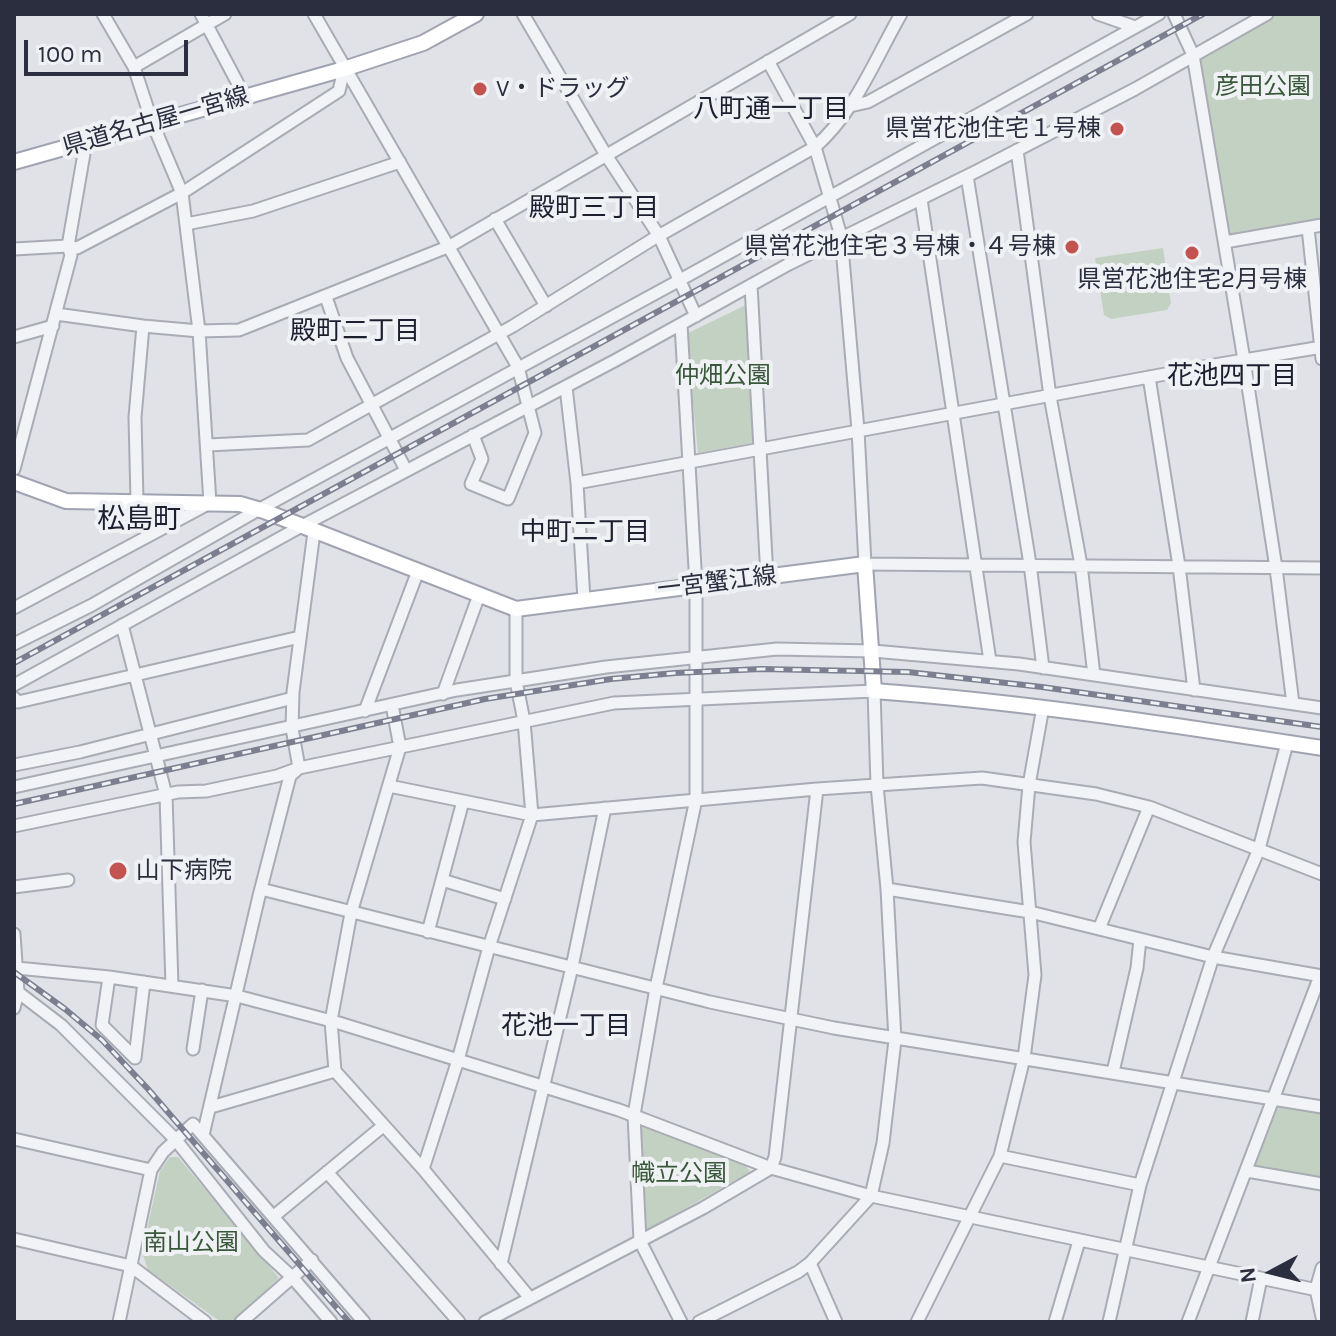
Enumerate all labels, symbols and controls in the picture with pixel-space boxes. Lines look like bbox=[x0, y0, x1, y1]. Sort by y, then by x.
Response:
scale bar bbox=[28, 24, 192, 74]
text: 100 m bbox=[38, 40, 103, 68]
park label: 彦田公園 bbox=[1215, 73, 1311, 101]
place label: V・ドラッグ bbox=[496, 75, 629, 103]
marker: V・ドラッグ bbox=[471, 80, 489, 98]
street label: 県道名古屋一宮線 bbox=[60, 82, 252, 162]
district label: 八町通一丁目 bbox=[693, 94, 849, 126]
place label: 県営花池住宅１号棟 bbox=[885, 115, 1101, 143]
marker: 県営花池住宅１号棟 bbox=[1108, 120, 1126, 138]
district label: 殿町三丁目 bbox=[529, 193, 659, 225]
place label: 県営花池住宅３号棟・４号棟 bbox=[744, 233, 1056, 261]
marker: 県営花池住宅３号棟・４号棟 bbox=[1063, 238, 1081, 256]
marker: 県営花池住宅2月号棟 bbox=[1183, 244, 1201, 262]
place label: 県営花池住宅2月号棟 bbox=[1077, 266, 1307, 294]
district label: 殿町二丁目 bbox=[290, 316, 420, 348]
district label: 花池四丁目 bbox=[1167, 361, 1297, 393]
park label: 仲畑公園 bbox=[675, 362, 771, 390]
district label: 松島町 bbox=[97, 503, 181, 537]
district label: 中町二丁目 bbox=[520, 517, 650, 549]
street label: 一宮蟹江線 bbox=[656, 561, 778, 605]
place label: 山下病院 bbox=[136, 857, 232, 885]
marker: 山下病院 bbox=[107, 860, 129, 882]
district label: 花池一丁目 bbox=[501, 1011, 631, 1043]
park label: 幟立公園 bbox=[631, 1160, 727, 1188]
park label: 南山公園 bbox=[143, 1229, 239, 1257]
north arrow bbox=[1232, 1232, 1312, 1312]
text: N bbox=[1234, 1266, 1262, 1284]

